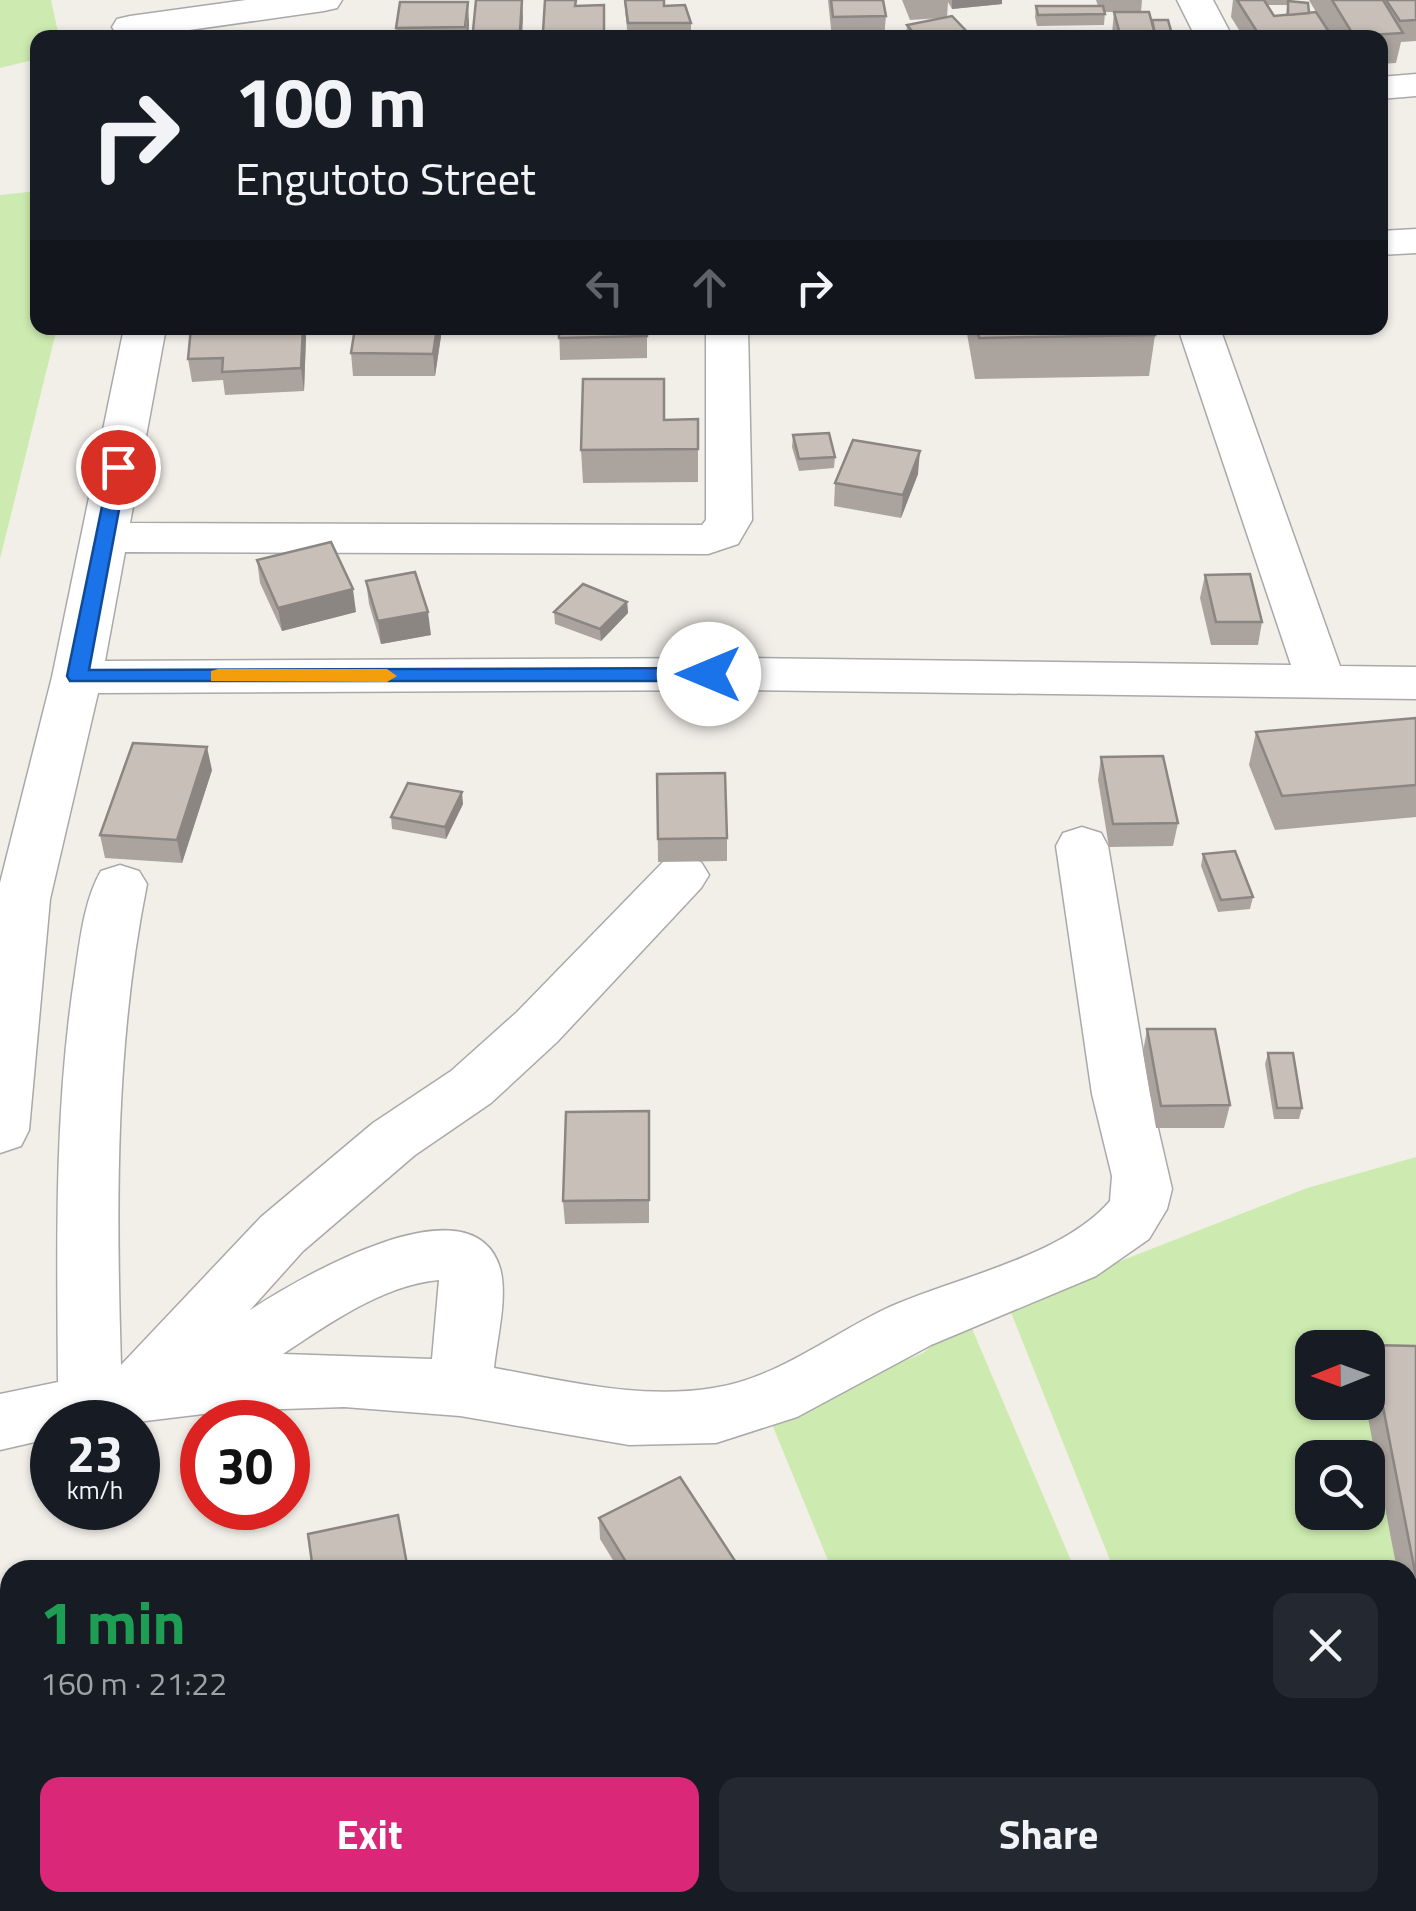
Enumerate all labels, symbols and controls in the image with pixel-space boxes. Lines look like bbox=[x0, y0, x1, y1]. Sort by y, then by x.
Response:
text: 100 m bbox=[235, 48, 427, 154]
icon: right bbox=[70, 70, 200, 200]
text: Engutoto Street bbox=[235, 144, 536, 212]
icon: left bbox=[577, 260, 632, 315]
icon: ahead bbox=[682, 260, 737, 315]
icon: right bbox=[787, 260, 842, 315]
pin bbox=[76, 425, 161, 510]
icon: arrive bbox=[91, 440, 146, 495]
position arrow bbox=[657, 622, 761, 726]
north arrow bbox=[1295, 1330, 1385, 1420]
map controls bbox=[1295, 1330, 1385, 1530]
speed limit sign: 30 bbox=[180, 1400, 310, 1530]
text: 23 bbox=[67, 1415, 123, 1491]
button: search bbox=[1295, 1440, 1385, 1530]
text: km/h bbox=[67, 1471, 123, 1509]
text: 1 min bbox=[40, 1576, 186, 1667]
button: close bbox=[1273, 1593, 1378, 1698]
text: 160 m · 21:22 bbox=[40, 1659, 227, 1707]
button: Exit bbox=[40, 1777, 699, 1892]
button: Share bbox=[719, 1777, 1378, 1892]

